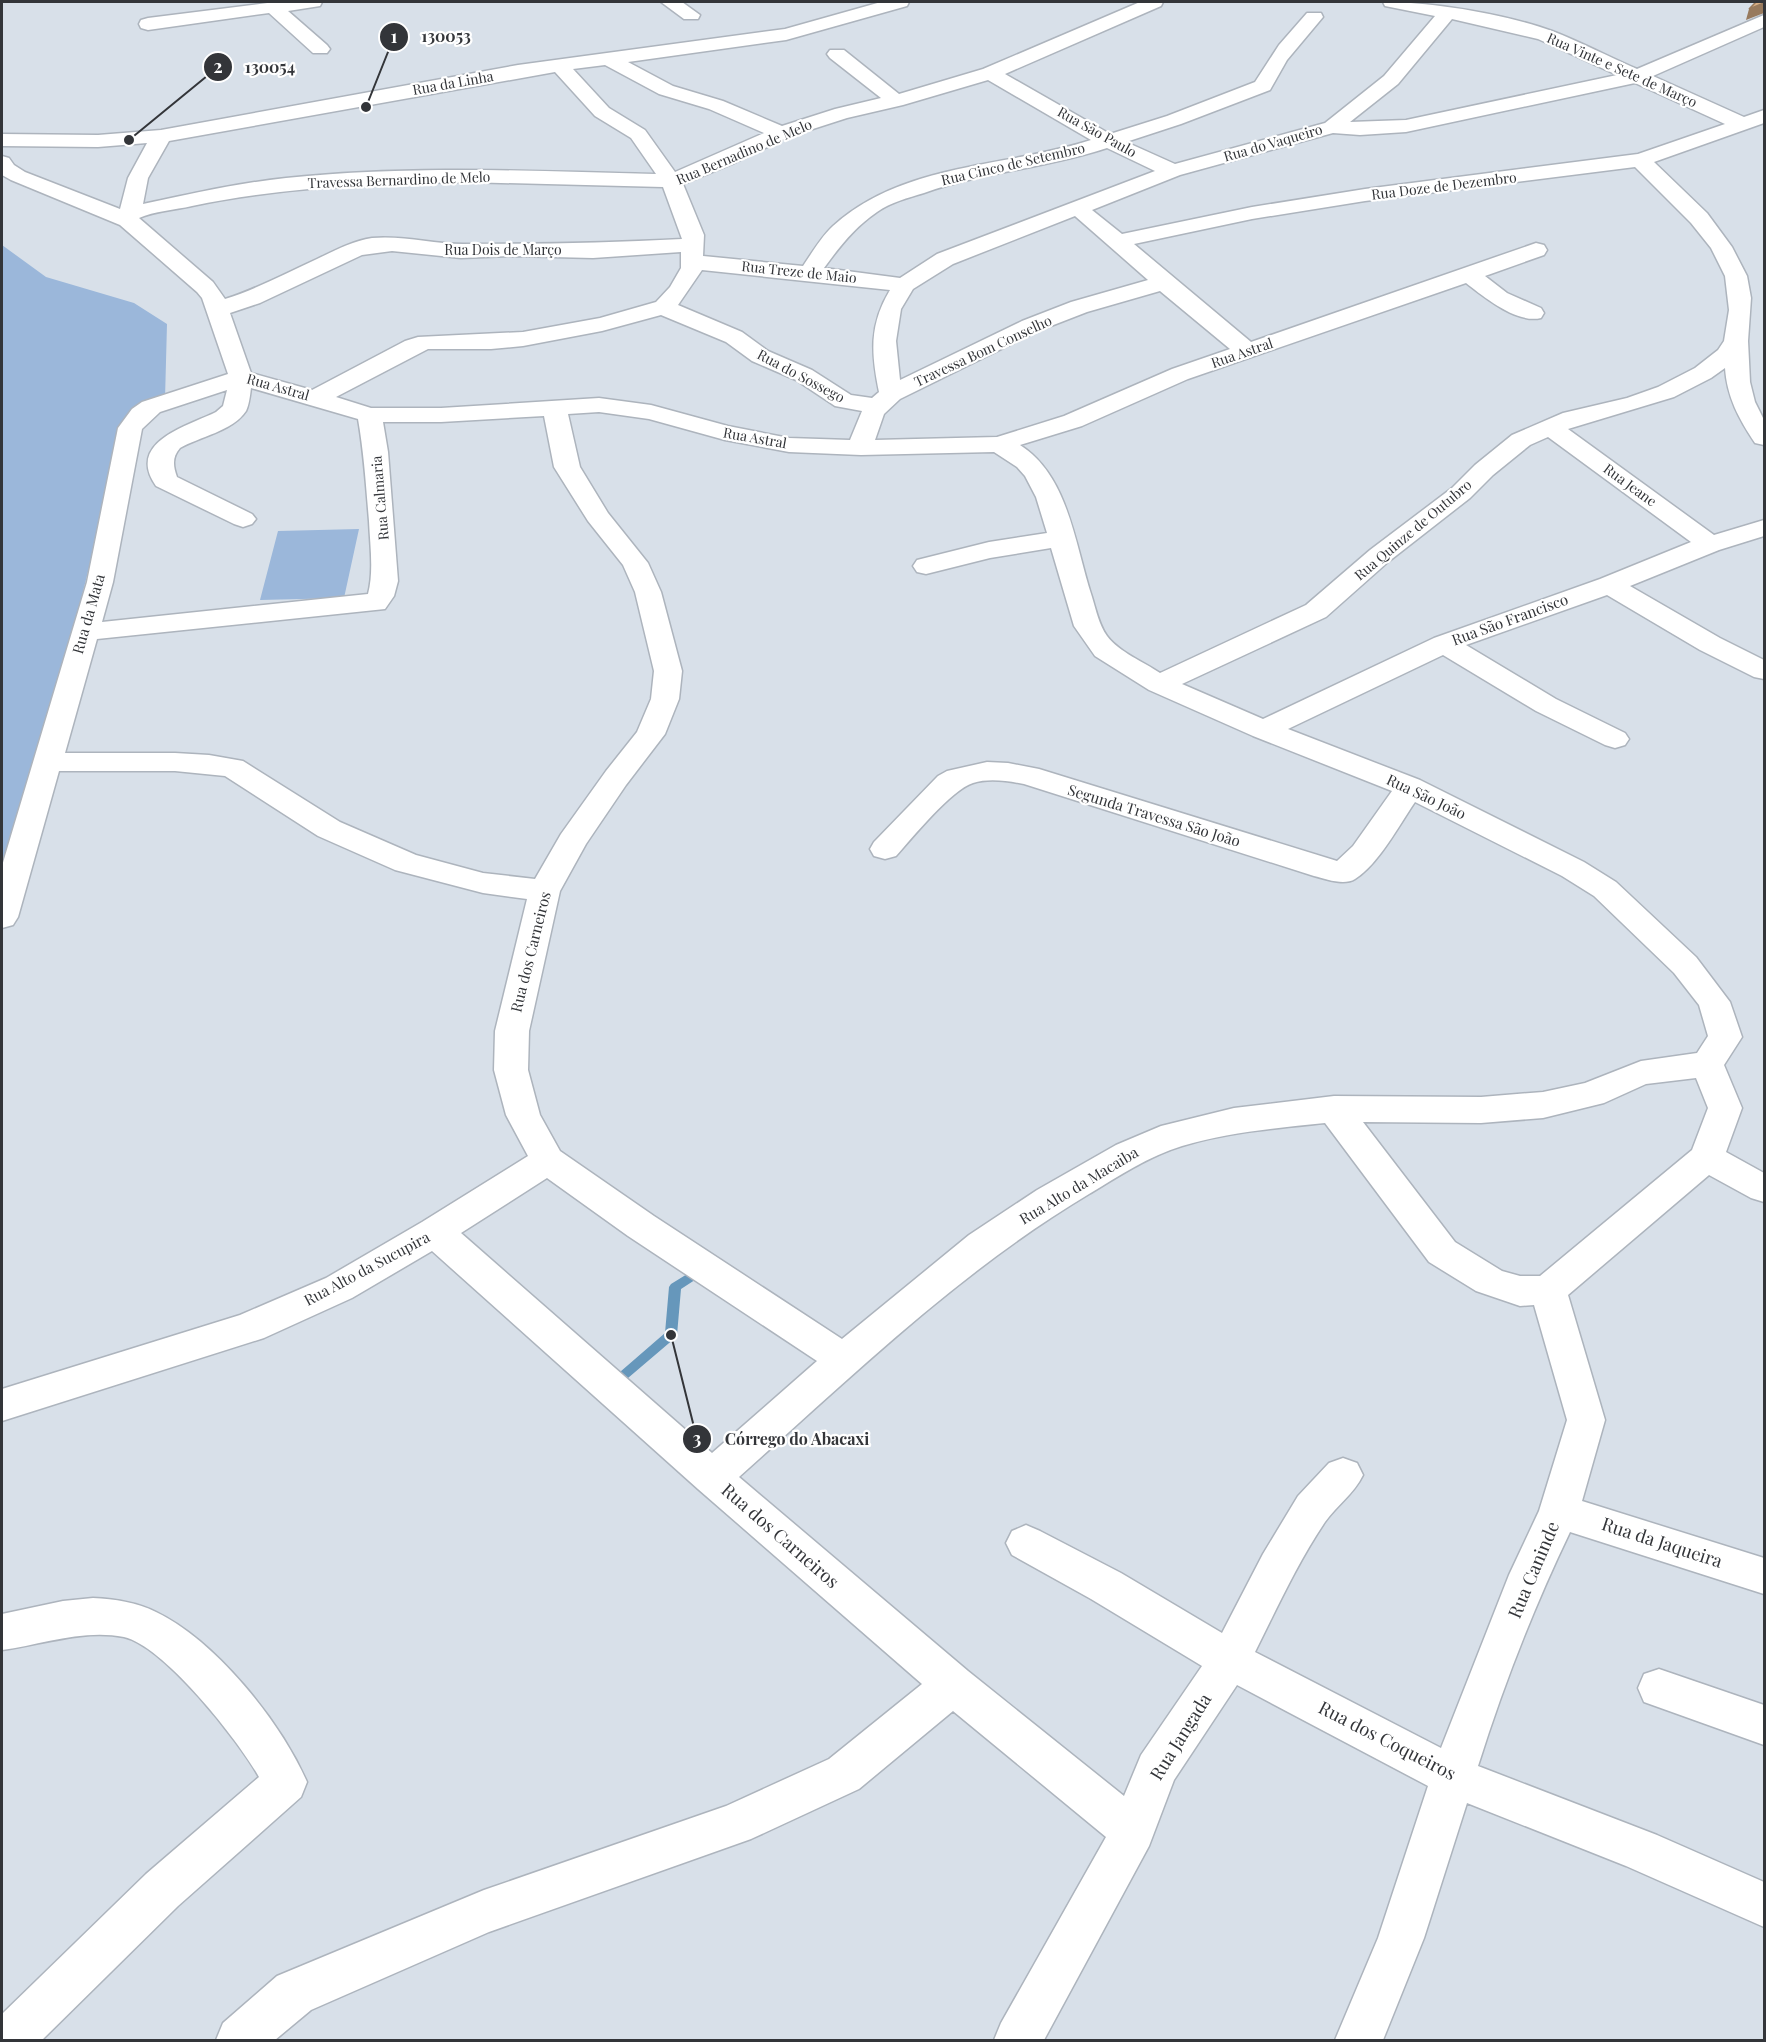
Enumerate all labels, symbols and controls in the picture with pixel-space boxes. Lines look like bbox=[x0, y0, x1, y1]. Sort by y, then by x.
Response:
callout: 130053 bbox=[379, 20, 483, 54]
text: 1 bbox=[391, 24, 398, 48]
text: 130053 bbox=[421, 25, 471, 46]
street label: Rua Vinte e Sete de Março bbox=[1544, 28, 1701, 111]
callout: 130054 bbox=[203, 50, 307, 84]
text: 2 bbox=[213, 54, 223, 78]
text: 130054 bbox=[245, 56, 295, 77]
street label: Rua da Linha bbox=[411, 66, 495, 99]
street label: Rua São Paulo bbox=[1054, 102, 1141, 161]
street label: Rua Bernadino de Melo bbox=[673, 114, 815, 189]
street label: Rua do Vaqueiro bbox=[1221, 119, 1325, 166]
street label: Rua Cinco de Setembro bbox=[939, 138, 1087, 189]
street label: Travessa Bernardino de Melo bbox=[307, 167, 491, 192]
street label: Rua Doze de Dezembro bbox=[1370, 167, 1518, 204]
street label: Rua Dois de Março bbox=[444, 240, 562, 259]
street label: Rua Treze de Maio bbox=[741, 256, 858, 287]
street label: Travessa Bom Conselho bbox=[911, 310, 1055, 391]
street label: Rua Astral bbox=[1208, 333, 1275, 372]
street label: Rua do Sossego bbox=[754, 345, 849, 407]
street label: Rua Astral bbox=[245, 369, 312, 405]
street label: Rua Astral bbox=[722, 423, 788, 452]
street label: Rua Calmaria bbox=[366, 455, 393, 541]
street label: Rua Jeane bbox=[1600, 459, 1661, 510]
street label: Rua Quinze de Outubro bbox=[1350, 475, 1476, 584]
street label: Rua da Mata bbox=[67, 571, 109, 656]
street label: Rua São Francisco bbox=[1449, 589, 1571, 649]
street label: Rua São João bbox=[1383, 769, 1469, 823]
street label: Segunda Travessa São João bbox=[1066, 779, 1243, 851]
street label: Rua dos Carneiros bbox=[505, 889, 555, 1014]
street label: Rua Alto da Macaiba bbox=[1015, 1141, 1142, 1229]
street label: Rua Alto da Sucupira bbox=[300, 1226, 433, 1310]
callout: Córrego do Abacaxi bbox=[682, 1422, 881, 1456]
text: 3 bbox=[693, 1426, 702, 1450]
text: Córrego do Abacaxi bbox=[725, 1428, 869, 1449]
street label: Rua dos Carneiros bbox=[717, 1478, 844, 1593]
street label: Rua da Jaqueira bbox=[1599, 1511, 1726, 1573]
street label: Rua Caninde bbox=[1502, 1517, 1564, 1622]
street label: Rua Jangada bbox=[1144, 1689, 1216, 1784]
street label: Rua dos Coqueiros bbox=[1315, 1695, 1460, 1785]

